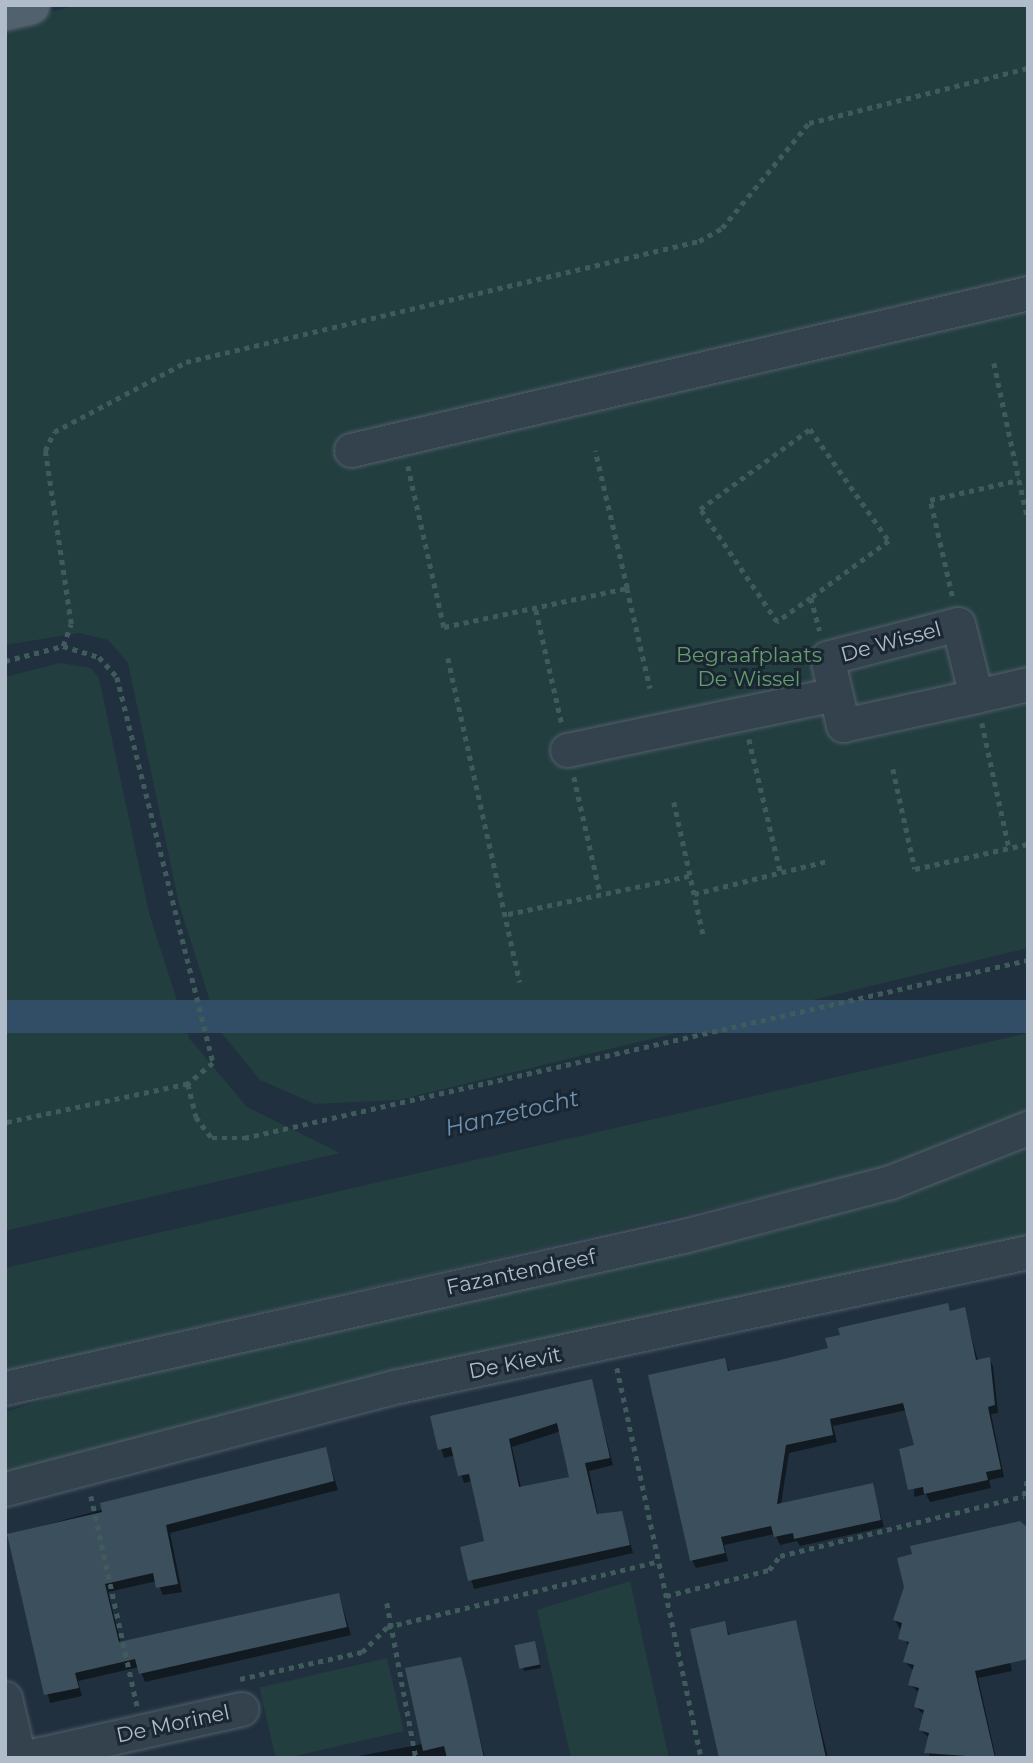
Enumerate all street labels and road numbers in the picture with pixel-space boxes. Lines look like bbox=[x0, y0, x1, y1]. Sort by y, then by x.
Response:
street label: De Wissel bbox=[838, 617, 944, 667]
street label: Fazantendreef bbox=[444, 1244, 598, 1300]
street label: De Kievit bbox=[466, 1342, 564, 1384]
street label: De Morinel bbox=[114, 1700, 232, 1748]

